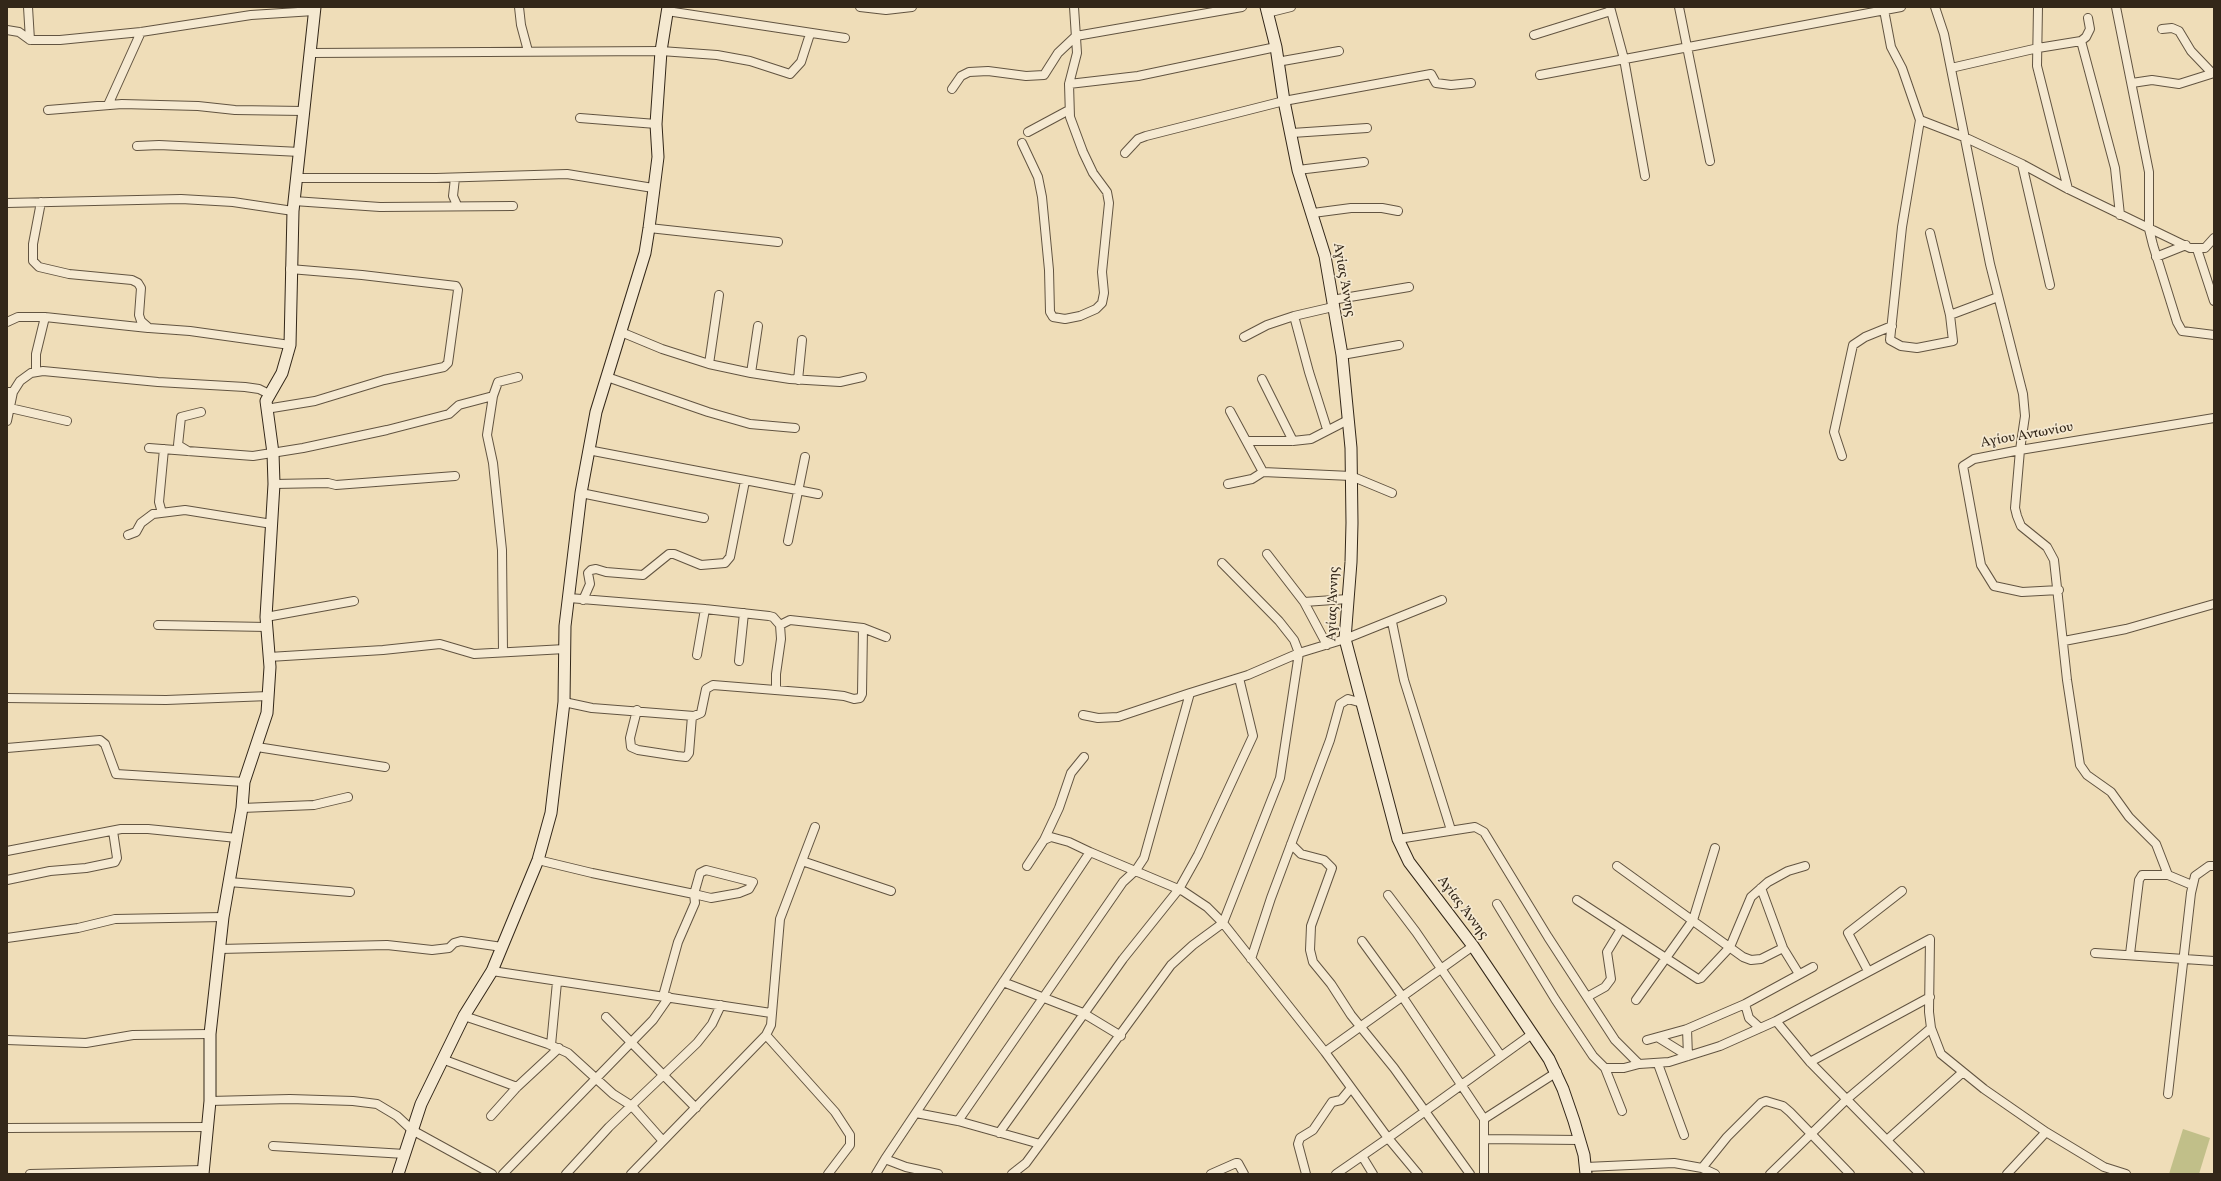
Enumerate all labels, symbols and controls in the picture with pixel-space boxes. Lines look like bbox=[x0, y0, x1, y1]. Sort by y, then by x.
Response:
street label: Αγίας Άννης bbox=[1328, 242, 1358, 318]
street label: Αγίου Αντωνίου bbox=[1979, 420, 2075, 452]
street label: Αγίας Άννης bbox=[1324, 566, 1344, 642]
street label: Αγίας Άννης bbox=[1433, 873, 1491, 943]

